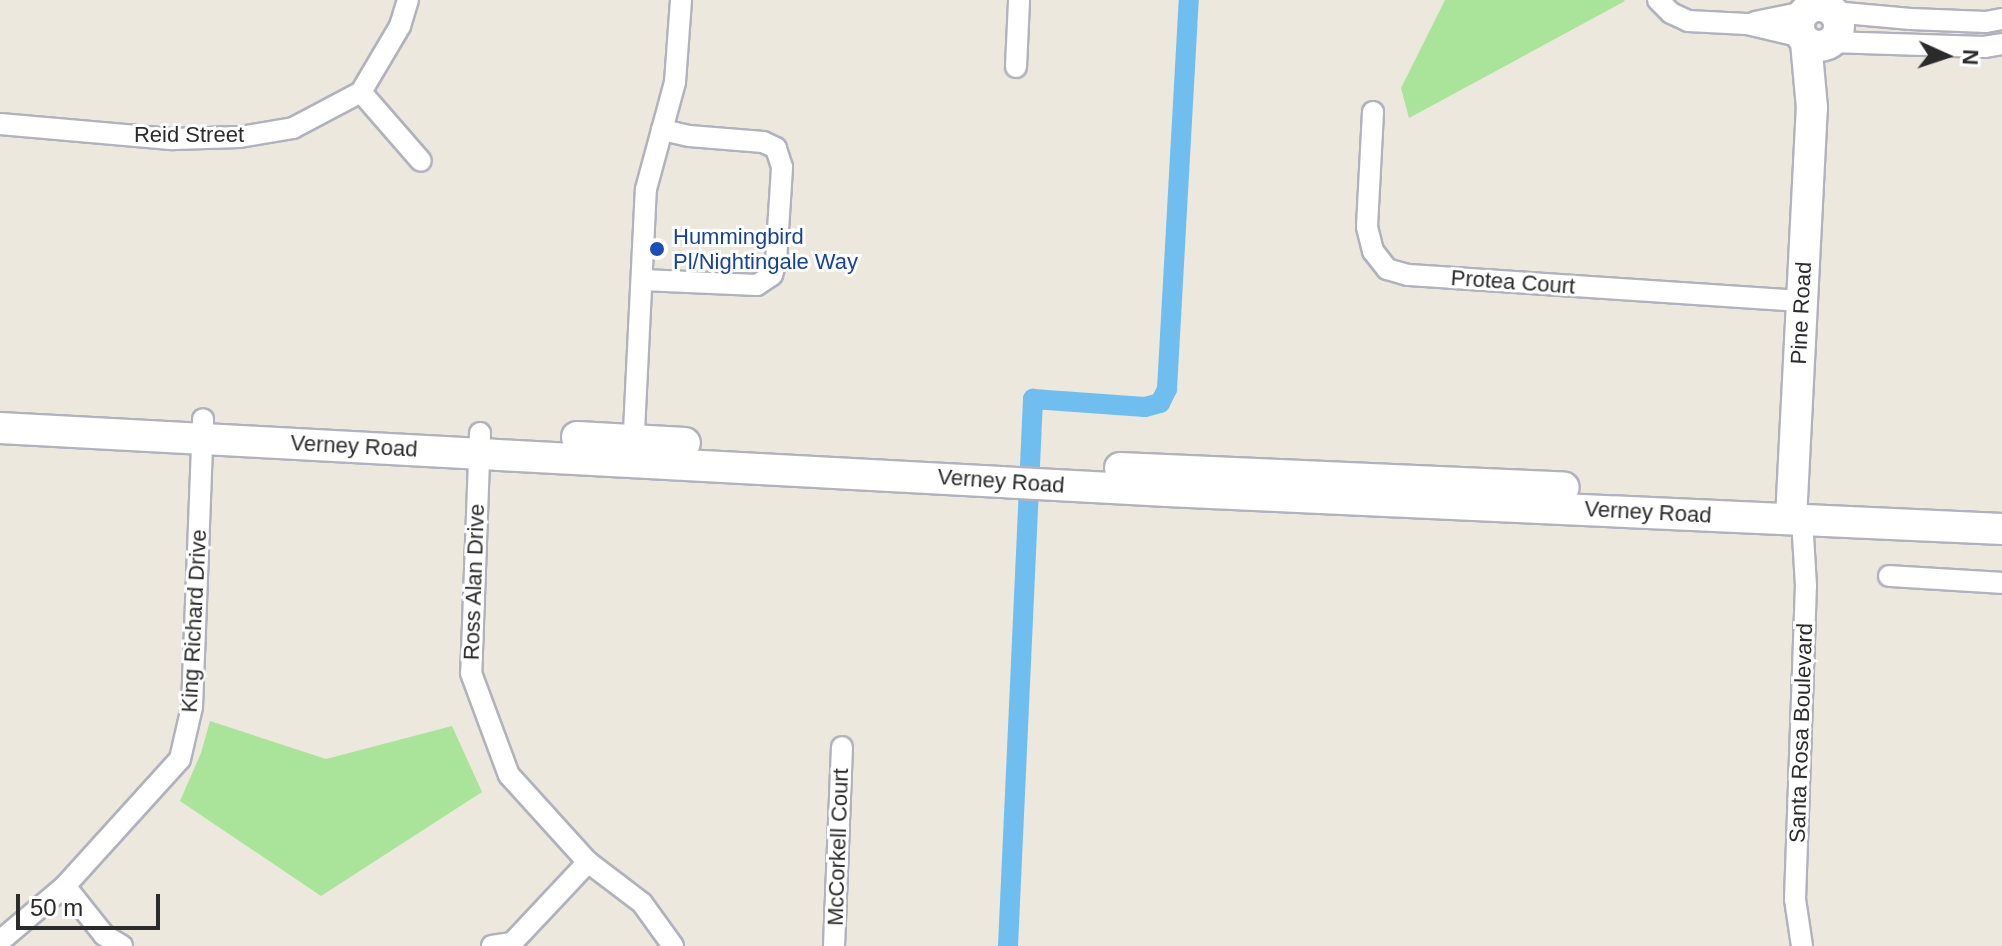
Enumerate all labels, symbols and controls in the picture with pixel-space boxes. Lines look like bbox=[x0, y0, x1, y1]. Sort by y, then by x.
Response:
north arrow bbox=[1906, 16, 1986, 96]
text: N bbox=[1958, 49, 1983, 66]
street label: Reid Street bbox=[134, 122, 244, 148]
place label: Hummingbird Pl/Nightingale Way bbox=[673, 223, 858, 274]
marker: Hummingbird Pl/Nightingale Way bbox=[648, 240, 666, 258]
street label: Pine Road bbox=[1785, 261, 1817, 365]
street label: Protea Court bbox=[1450, 264, 1576, 300]
street label: Verney Road bbox=[290, 429, 418, 463]
street label: Verney Road bbox=[937, 463, 1065, 499]
street label: Verney Road bbox=[1584, 495, 1712, 529]
street label: Ross Alan Drive bbox=[458, 503, 490, 661]
street label: King Richard Drive bbox=[176, 529, 212, 713]
street label: Santa Rosa Boulevard bbox=[1784, 623, 1818, 843]
street label: McCorkell Court bbox=[822, 768, 854, 926]
scale bar bbox=[20, 878, 164, 928]
text: 50 m bbox=[30, 894, 83, 921]

